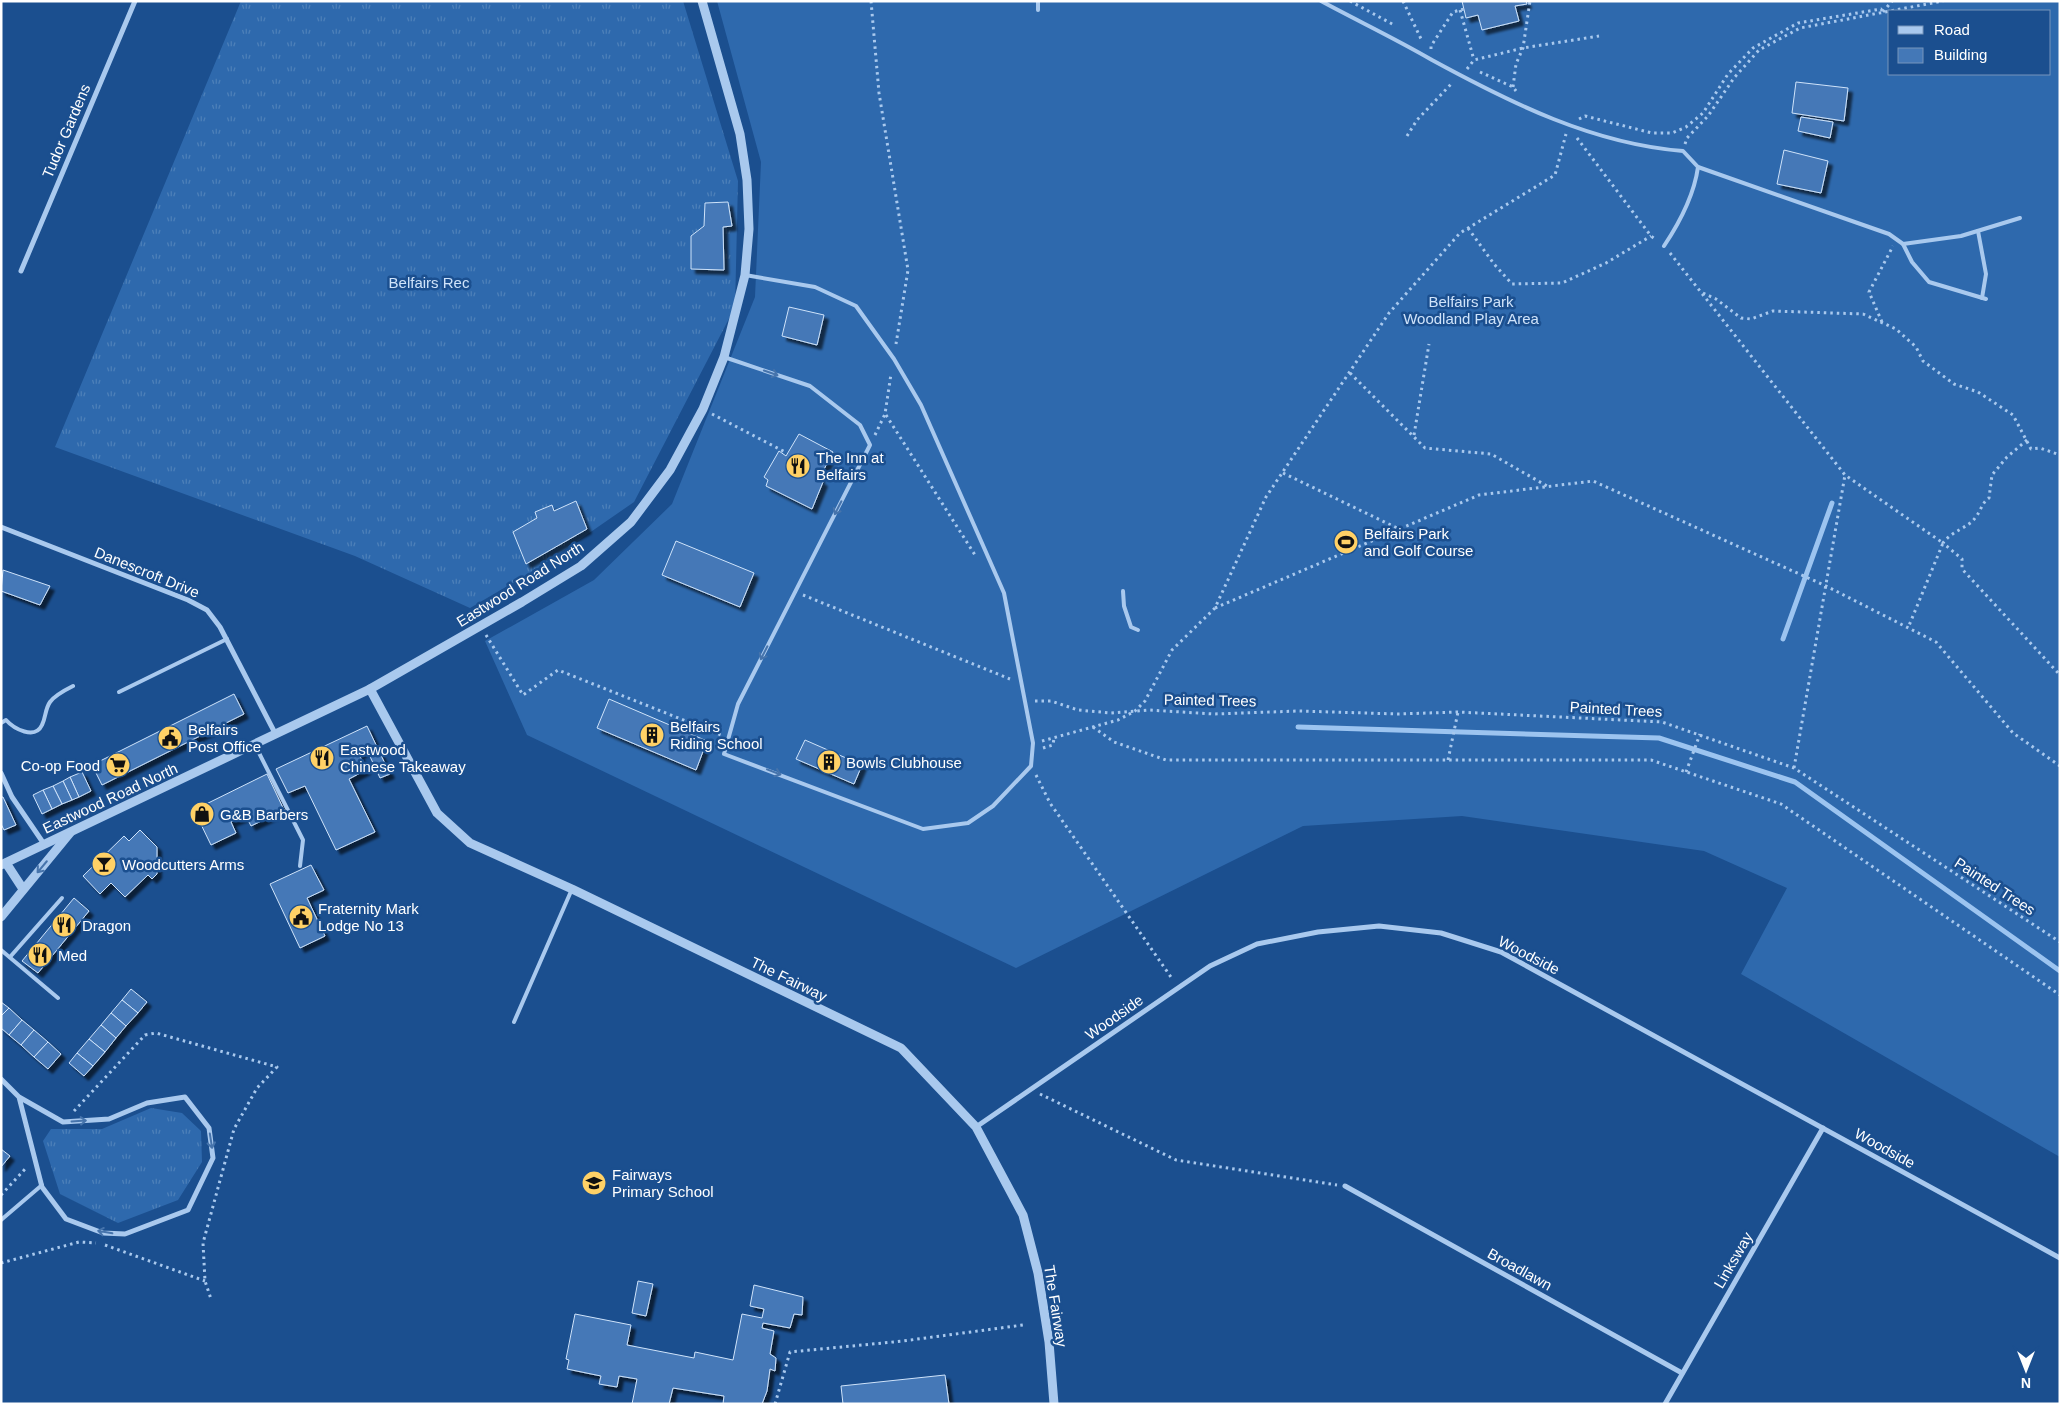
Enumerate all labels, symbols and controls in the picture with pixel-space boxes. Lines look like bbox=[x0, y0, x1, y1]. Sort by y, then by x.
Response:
legend bbox=[1888, 10, 2051, 75]
text: Road bbox=[1934, 21, 1970, 38]
text: Building bbox=[1934, 46, 1987, 63]
street label: Tudor Gardens bbox=[39, 82, 93, 180]
park label: Belfairs Rec bbox=[389, 274, 470, 291]
park label: Belfairs Park Woodland Play Area bbox=[1403, 293, 1539, 327]
one-way arrow bbox=[762, 369, 778, 378]
place label: The Inn at Belfairs bbox=[816, 449, 884, 483]
restaurant icon: The Inn at Belfairs bbox=[785, 453, 811, 479]
one-way arrow bbox=[833, 500, 843, 515]
place label: Belfairs Park and Golf Course bbox=[1364, 525, 1473, 559]
sports icon: Belfairs Park and Golf Course bbox=[1333, 529, 1359, 555]
street label: Eastwood Road North bbox=[453, 538, 587, 630]
street label: Danescroft Drive bbox=[92, 543, 202, 601]
one-way arrow bbox=[759, 645, 769, 660]
street label: Painted Trees bbox=[1164, 691, 1256, 709]
street label: Painted Trees bbox=[1569, 698, 1663, 720]
place label: Belfairs Riding School bbox=[670, 718, 763, 752]
place label: Belfairs Post Office bbox=[188, 721, 261, 755]
building icon: Belfairs Riding School bbox=[639, 722, 665, 748]
public building icon: Belfairs Post Office bbox=[157, 725, 183, 751]
place label: Eastwood Chinese Takeaway bbox=[340, 741, 466, 775]
restaurant icon: Eastwood Chinese Takeaway bbox=[309, 745, 335, 771]
building icon: Bowls Clubhouse bbox=[816, 749, 842, 775]
supermarket icon: Co-op Food bbox=[105, 752, 131, 778]
place label: Bowls Clubhouse bbox=[846, 754, 962, 771]
place label: Co-op Food bbox=[21, 757, 100, 774]
street label: Eastwood Road North bbox=[40, 759, 180, 837]
one-way arrow bbox=[766, 768, 781, 778]
shop icon: G&B Barbers bbox=[189, 801, 215, 827]
place label: G&B Barbers bbox=[220, 806, 308, 823]
bar icon: Woodcutters Arms bbox=[91, 851, 117, 877]
street label: Painted Trees bbox=[1952, 854, 2038, 918]
place label: Woodcutters Arms bbox=[122, 856, 244, 873]
one-way arrow bbox=[37, 860, 48, 873]
place label: Fraternity Mark Lodge No 13 bbox=[318, 900, 419, 934]
public building icon: Fraternity Mark Lodge No 13 bbox=[288, 904, 314, 930]
restaurant icon: Dragon bbox=[51, 912, 77, 938]
place label: Dragon bbox=[82, 917, 131, 934]
street label: Woodside bbox=[1496, 932, 1562, 978]
restaurant icon: Med bbox=[27, 942, 53, 968]
place label: Med bbox=[58, 947, 87, 964]
street label: The Fairway bbox=[748, 953, 830, 1005]
street label: Woodside bbox=[1082, 991, 1146, 1043]
one-way arrow bbox=[70, 1117, 86, 1126]
street label: Woodside bbox=[1852, 1124, 1918, 1172]
one-way arrow bbox=[206, 1133, 216, 1149]
place label: Fairways Primary School bbox=[612, 1166, 714, 1200]
school or university icon: Fairways Primary School bbox=[581, 1170, 607, 1196]
one-way arrow bbox=[97, 1226, 113, 1236]
street label: Linksway bbox=[1710, 1229, 1756, 1291]
street label: Broadlawn bbox=[1485, 1244, 1555, 1294]
street label: The Fairway bbox=[1041, 1264, 1071, 1349]
north arrow bbox=[2001, 1345, 2051, 1395]
text: N bbox=[2021, 1375, 2031, 1391]

